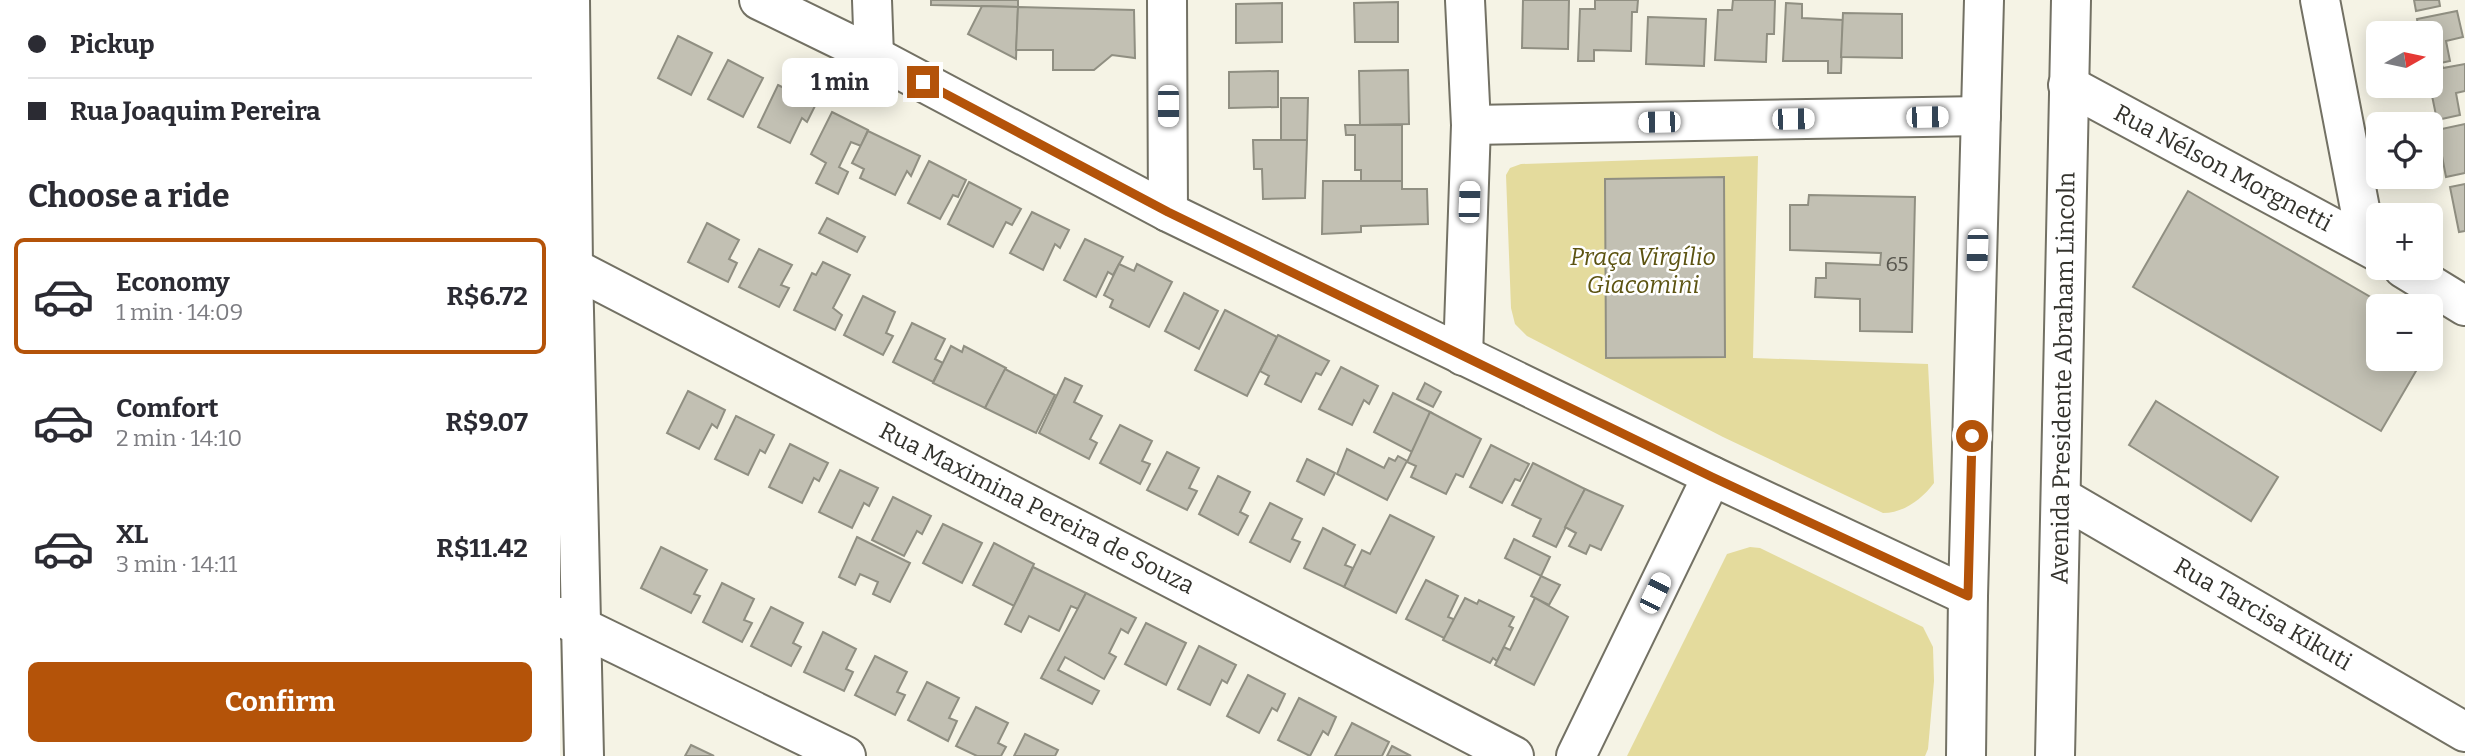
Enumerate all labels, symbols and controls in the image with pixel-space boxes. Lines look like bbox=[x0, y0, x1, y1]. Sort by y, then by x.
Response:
north arrow bbox=[2366, 21, 2443, 98]
map controls bbox=[2366, 21, 2443, 371]
text: Pickup bbox=[70, 29, 155, 60]
callout: 1 min bbox=[783, 57, 898, 106]
route end bbox=[907, 66, 939, 98]
text: 1 min bbox=[811, 68, 869, 96]
car bbox=[1158, 85, 1179, 127]
text: Rua Joaquim Pereira bbox=[70, 96, 321, 127]
street label: Rua Nélson Morgnetti bbox=[2109, 99, 2337, 237]
car bbox=[1906, 106, 1949, 128]
car bbox=[1772, 108, 1815, 130]
car bbox=[1638, 111, 1681, 133]
button: locate bbox=[2366, 112, 2443, 189]
street label: Avenida Presidente Abraham Lincoln bbox=[2045, 172, 2081, 584]
text: Choose a ride bbox=[28, 177, 229, 215]
car bbox=[1458, 181, 1481, 223]
button: + bbox=[2366, 203, 2443, 280]
car bbox=[1966, 229, 1989, 271]
park label: Praça Virgílio Giacomini bbox=[1570, 243, 1716, 299]
house number: 65 bbox=[1885, 251, 1909, 277]
icon: car bbox=[32, 265, 95, 328]
text: Economy bbox=[116, 267, 230, 298]
text: R$6.72 bbox=[446, 281, 528, 312]
button: − bbox=[2366, 294, 2443, 371]
text: 1 min · 14:09 bbox=[116, 298, 243, 326]
icon: car bbox=[32, 391, 95, 454]
text: Comfort bbox=[116, 393, 219, 424]
text: R$9.07 bbox=[445, 407, 528, 438]
street label: Rua Maximina Pereira de Souza bbox=[875, 416, 1199, 600]
route start bbox=[1956, 420, 1988, 452]
text: 2 min · 14:10 bbox=[116, 424, 242, 452]
icon: car bbox=[32, 517, 95, 580]
text: XL bbox=[116, 519, 148, 550]
text: R$11.42 bbox=[436, 533, 528, 564]
text: 3 min · 14:11 bbox=[116, 550, 237, 578]
street label: Rua Tarcisa Kikuti bbox=[2169, 552, 2357, 676]
car bbox=[1637, 570, 1674, 616]
button: Confirm bbox=[28, 662, 532, 742]

